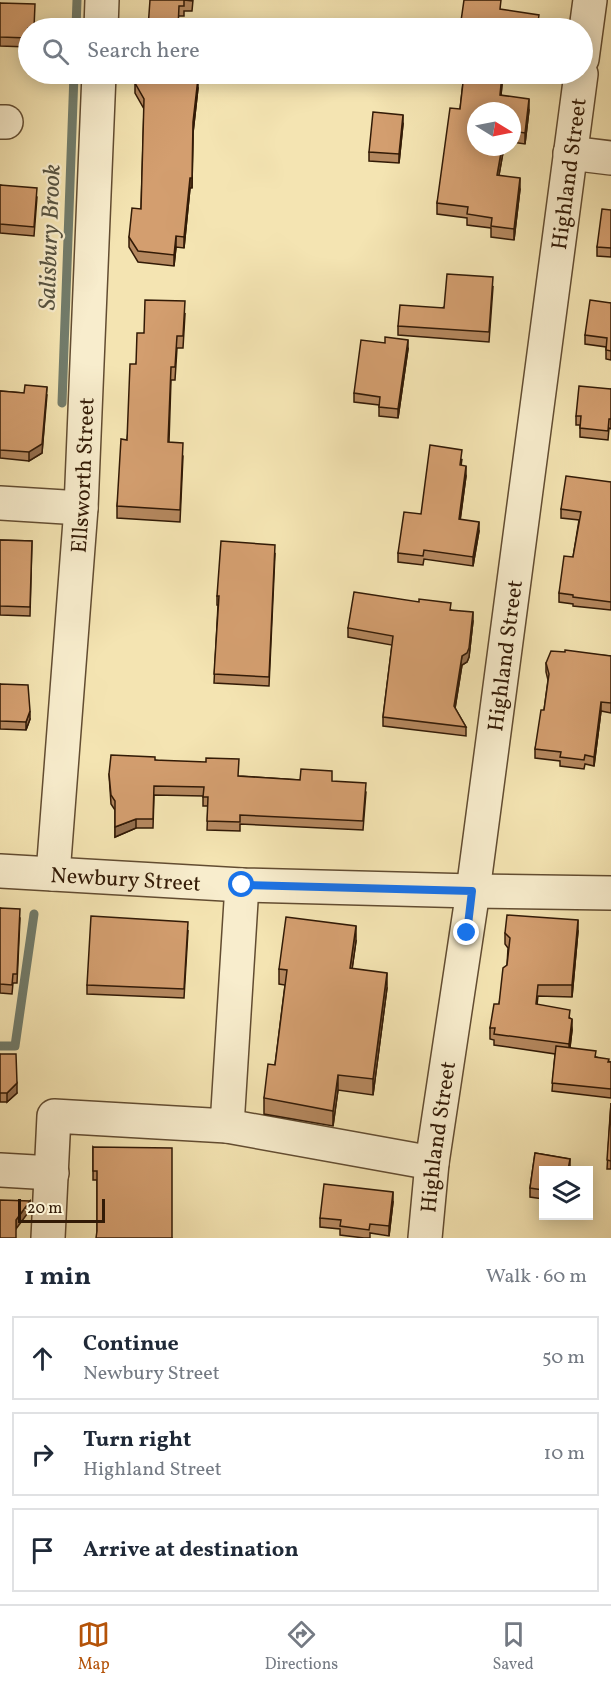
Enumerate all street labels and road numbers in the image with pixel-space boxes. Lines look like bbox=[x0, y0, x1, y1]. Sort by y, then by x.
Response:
street label: Highland Street bbox=[545, 96, 596, 252]
street label: Ellsworth Street bbox=[65, 396, 104, 554]
street label: Highland Street bbox=[481, 578, 532, 734]
street label: Newbury Street bbox=[50, 861, 202, 901]
street label: Highland Street bbox=[414, 1059, 465, 1214]

